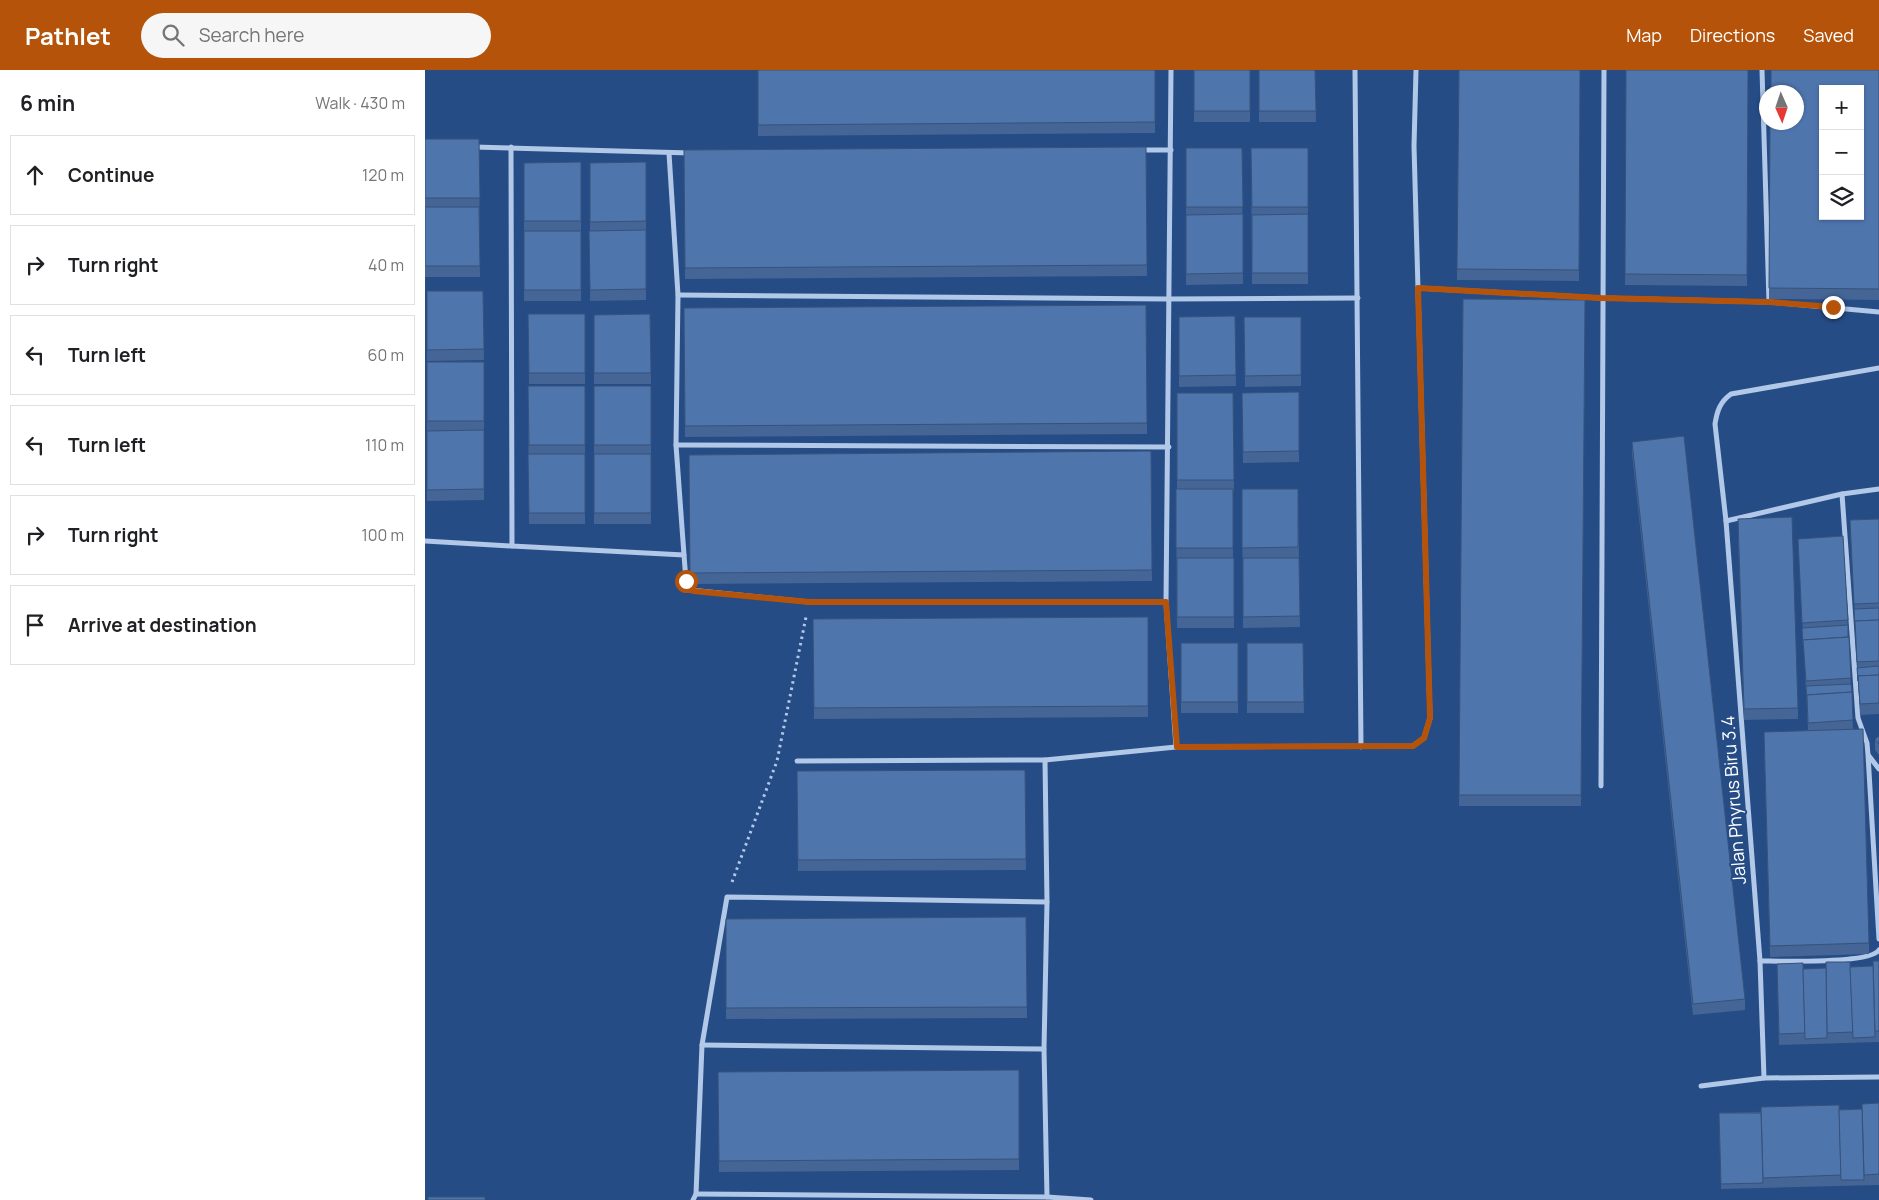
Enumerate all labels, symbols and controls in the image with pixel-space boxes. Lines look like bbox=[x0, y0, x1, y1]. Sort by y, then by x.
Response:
search box bbox=[141, 13, 491, 58]
text: Pathlet bbox=[25, 19, 111, 52]
icon: search bbox=[159, 21, 187, 49]
text: Search here bbox=[199, 22, 304, 48]
text: Map bbox=[1626, 23, 1662, 47]
text: Directions bbox=[1690, 23, 1775, 47]
text: Saved bbox=[1803, 23, 1854, 47]
north arrow bbox=[1759, 85, 1804, 130]
map controls bbox=[1819, 85, 1864, 220]
button: + bbox=[1819, 85, 1864, 130]
text: 6 min bbox=[20, 89, 75, 117]
text: Walk · 430 m bbox=[315, 92, 405, 114]
button: − bbox=[1819, 130, 1864, 175]
icon: ahead bbox=[21, 161, 49, 189]
text: Continue bbox=[68, 162, 154, 188]
text: 120 m bbox=[362, 164, 404, 186]
button: layers bbox=[1819, 175, 1864, 220]
icon: right bbox=[21, 251, 49, 279]
text: Turn right bbox=[68, 252, 158, 278]
text: 40 m bbox=[368, 254, 404, 276]
route end bbox=[1822, 296, 1845, 319]
icon: left bbox=[21, 341, 49, 369]
text: Turn left bbox=[68, 342, 146, 368]
text: 60 m bbox=[368, 344, 404, 366]
icon: left bbox=[21, 431, 49, 459]
text: Turn left bbox=[68, 432, 146, 458]
text: 110 m bbox=[365, 434, 404, 456]
icon: right bbox=[21, 521, 49, 549]
text: Turn right bbox=[68, 522, 158, 548]
text: 100 m bbox=[361, 524, 404, 546]
route start bbox=[675, 570, 698, 593]
icon: arrive bbox=[21, 611, 49, 639]
text: Arrive at destination bbox=[68, 612, 257, 638]
street label: Jalan Phyrus Biru 3.4 bbox=[1715, 715, 1751, 885]

